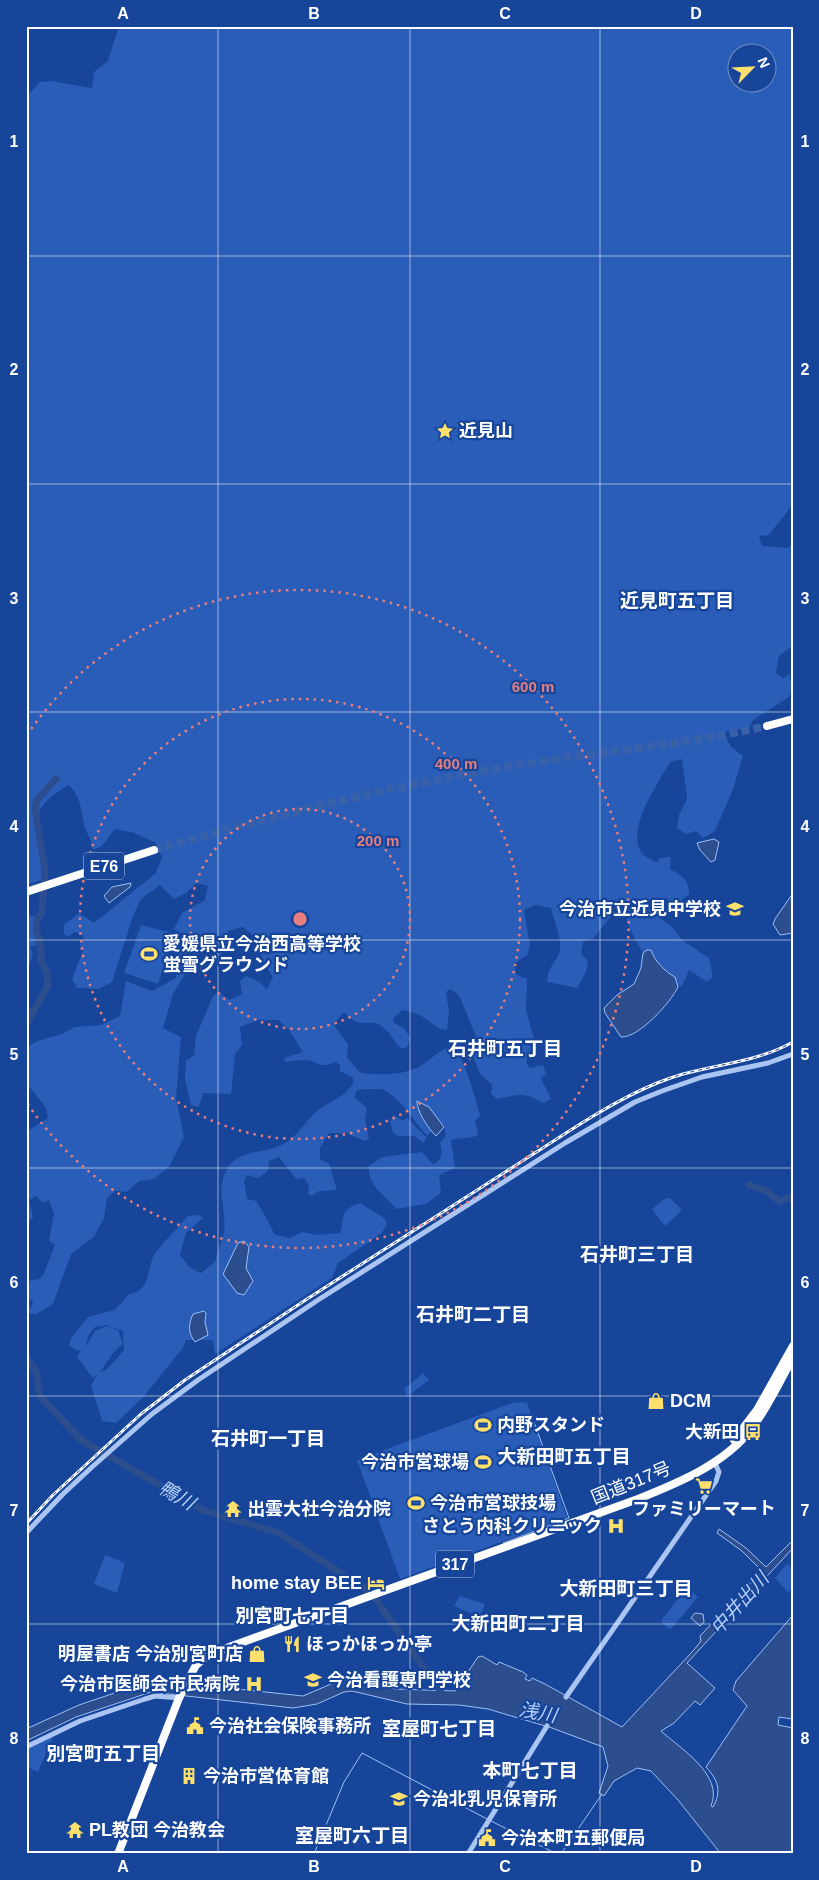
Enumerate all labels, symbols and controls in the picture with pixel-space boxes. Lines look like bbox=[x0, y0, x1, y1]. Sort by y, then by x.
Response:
text: A bbox=[117, 5, 129, 22]
text: B bbox=[308, 5, 320, 22]
text: C bbox=[499, 5, 511, 22]
text: D bbox=[690, 5, 702, 22]
north arrow bbox=[726, 42, 776, 92]
text: N bbox=[755, 55, 773, 71]
text: 1 bbox=[10, 133, 19, 150]
text: 1 bbox=[801, 133, 810, 150]
text: 2 bbox=[10, 361, 19, 378]
text: 2 bbox=[801, 361, 810, 378]
place icon: 近見山 bbox=[435, 421, 455, 441]
place label: 近見山 bbox=[459, 421, 513, 441]
text: 3 bbox=[10, 590, 19, 607]
district label: 近見町五丁目 bbox=[620, 590, 734, 611]
text: 3 bbox=[801, 590, 810, 607]
text: 600 m bbox=[512, 678, 554, 695]
text: 400 m bbox=[435, 755, 477, 772]
text: 4 bbox=[10, 818, 19, 835]
text: 4 bbox=[801, 818, 810, 835]
text: 200 m bbox=[357, 832, 399, 849]
road number: E76 bbox=[84, 852, 124, 879]
place label: 今治市立近見中学校 bbox=[559, 899, 721, 919]
school or university icon: 今治市立近見中学校 bbox=[725, 899, 745, 919]
centre of rings bbox=[291, 910, 309, 928]
place label: 愛媛県立今治西高等学校 蛍雪グラウンド bbox=[163, 934, 361, 975]
sports icon: 愛媛県立今治西高等学校 蛍雪グラウンド bbox=[139, 944, 159, 964]
district label: 石井町五丁目 bbox=[448, 1038, 562, 1059]
text: 5 bbox=[10, 1046, 19, 1063]
text: 5 bbox=[801, 1046, 810, 1063]
district label: 石井町三丁目 bbox=[580, 1244, 694, 1265]
text: 6 bbox=[10, 1274, 19, 1291]
text: 6 bbox=[801, 1274, 810, 1291]
district label: 石井町二丁目 bbox=[416, 1304, 530, 1325]
shop icon: DCM bbox=[646, 1391, 666, 1411]
place label: DCM bbox=[670, 1391, 711, 1411]
sports icon: 内野スタンド bbox=[473, 1415, 493, 1435]
place label: 内野スタンド bbox=[497, 1415, 605, 1435]
place label: 大新田 bbox=[685, 1422, 739, 1442]
bus stop icon: 大新田 bbox=[743, 1422, 763, 1442]
district label: 石井町一丁目 bbox=[211, 1428, 325, 1449]
district label: 大新田町五丁目 bbox=[497, 1446, 631, 1467]
place label: 今治市営球場 bbox=[361, 1452, 469, 1472]
sports icon: 今治市営球場 bbox=[473, 1452, 493, 1472]
street label: 国道317号 bbox=[588, 1458, 674, 1508]
supermarket icon: ファミリーマート bbox=[694, 1476, 714, 1496]
water label: 鴨川 bbox=[155, 1477, 200, 1515]
sports icon: 今治市営球技場 bbox=[406, 1493, 426, 1513]
place label: 今治市営球技場 bbox=[430, 1493, 556, 1513]
temple icon: 出雲大社今治分院 bbox=[223, 1499, 243, 1519]
place label: 出雲大社今治分院 bbox=[247, 1499, 391, 1519]
place label: ファミリーマート bbox=[632, 1499, 776, 1519]
text: 7 bbox=[10, 1502, 19, 1519]
text: 7 bbox=[801, 1502, 810, 1519]
place label: さとう内科クリニック bbox=[422, 1516, 602, 1536]
hospital icon: さとう内科クリニック bbox=[606, 1516, 626, 1536]
road number: 317 bbox=[436, 1550, 474, 1578]
water label: 中井出川 bbox=[706, 1567, 774, 1639]
place label: home stay BEE bbox=[231, 1573, 362, 1593]
hotel icon: home stay BEE bbox=[366, 1573, 386, 1593]
district label: 大新田町三丁目 bbox=[559, 1578, 693, 1599]
district label: 別宮町七丁目 bbox=[235, 1605, 349, 1626]
district label: 大新田町二丁目 bbox=[451, 1613, 585, 1634]
restaurant icon: ほっかほっか亭 bbox=[282, 1634, 302, 1654]
place label: ほっかほっか亭 bbox=[306, 1634, 432, 1654]
place label: 明屋書店 今治別宮町店 bbox=[58, 1644, 243, 1664]
shop icon: 明屋書店 今治別宮町店 bbox=[247, 1644, 267, 1664]
school or university icon: 今治看護専門学校 bbox=[303, 1670, 323, 1690]
place label: 今治看護専門学校 bbox=[327, 1670, 471, 1690]
place label: 今治市医師会市民病院 bbox=[60, 1674, 240, 1694]
hospital icon: 今治市医師会市民病院 bbox=[244, 1674, 264, 1694]
water label: 浅川 bbox=[517, 1699, 560, 1726]
public building icon: 今治社会保険事務所 bbox=[185, 1716, 205, 1736]
place label: 今治社会保険事務所 bbox=[209, 1716, 371, 1736]
district label: 室屋町七丁目 bbox=[382, 1718, 496, 1739]
text: 8 bbox=[10, 1730, 19, 1747]
text: 8 bbox=[801, 1730, 810, 1747]
district label: 別宮町五丁目 bbox=[46, 1743, 160, 1764]
district label: 本町七丁目 bbox=[482, 1760, 578, 1781]
building icon: 今治市営体育館 bbox=[179, 1766, 199, 1786]
place label: 今治市営体育館 bbox=[203, 1766, 329, 1786]
school or university icon: 今治北乳児保育所 bbox=[389, 1789, 409, 1809]
place label: 今治北乳児保育所 bbox=[413, 1789, 557, 1809]
temple icon: PL教団 今治教会 bbox=[65, 1820, 85, 1840]
place label: PL教団 今治教会 bbox=[89, 1820, 225, 1840]
district label: 室屋町六丁目 bbox=[295, 1825, 409, 1846]
public building icon: 今治本町五郵便局 bbox=[477, 1828, 497, 1848]
place label: 今治本町五郵便局 bbox=[501, 1828, 645, 1848]
text: A bbox=[117, 1858, 129, 1875]
text: B bbox=[308, 1858, 320, 1875]
text: C bbox=[499, 1858, 511, 1875]
text: D bbox=[690, 1858, 702, 1875]

